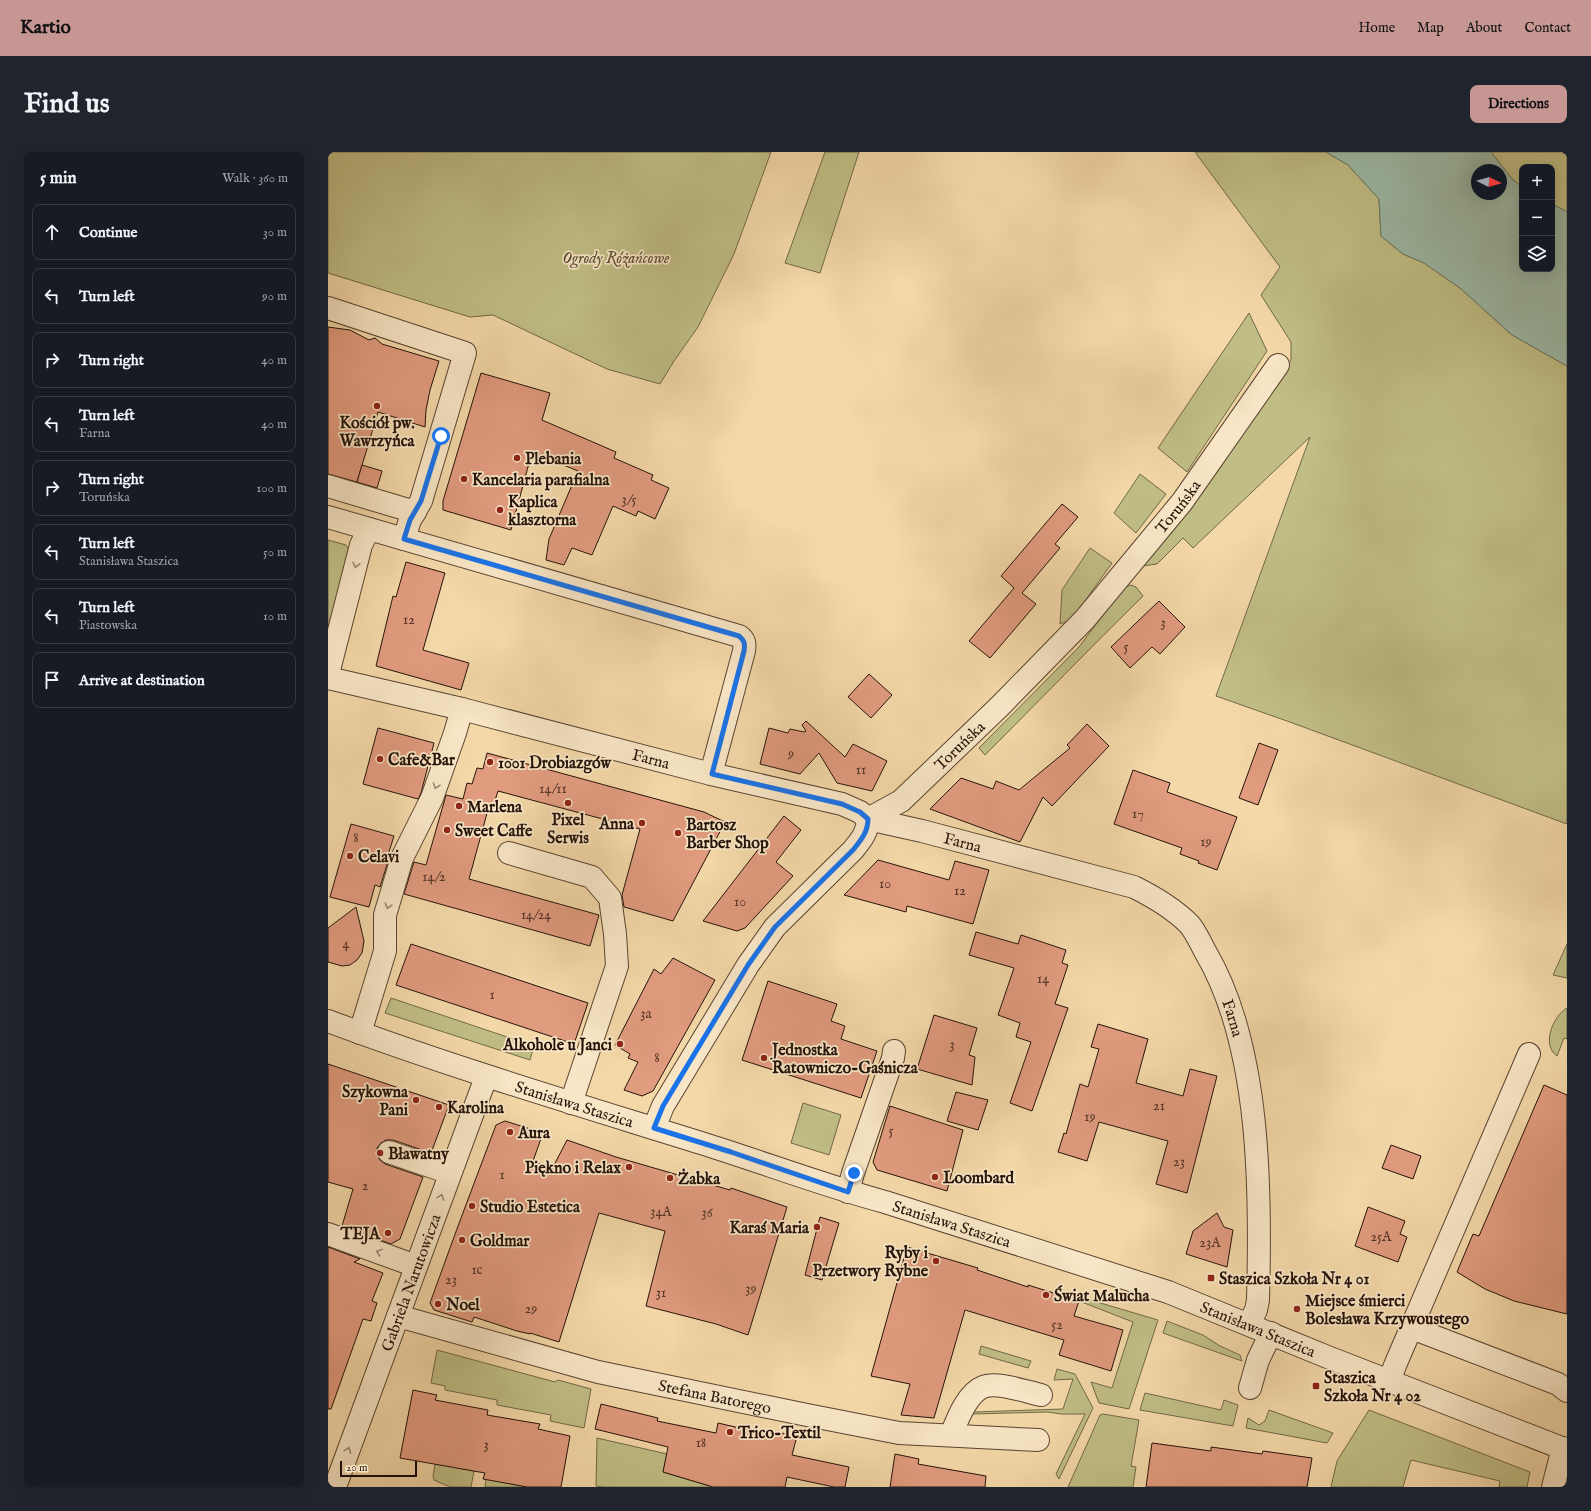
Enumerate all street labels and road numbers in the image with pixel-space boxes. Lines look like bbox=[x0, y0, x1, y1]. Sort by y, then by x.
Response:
street label: Toruńska bbox=[1152, 477, 1206, 539]
street label: Toruńska bbox=[931, 718, 990, 776]
street label: Farna bbox=[630, 746, 672, 775]
street label: Farna bbox=[941, 829, 983, 858]
street label: Farna bbox=[1216, 997, 1247, 1039]
street label: Stanisława Staszica bbox=[512, 1078, 635, 1133]
street label: Stanisława Staszica bbox=[890, 1197, 1013, 1253]
street label: Gabriela Narutowicza bbox=[378, 1212, 447, 1354]
street label: Stanisława Staszica bbox=[1197, 1298, 1318, 1363]
street label: Stefana Batorego bbox=[656, 1377, 773, 1419]

